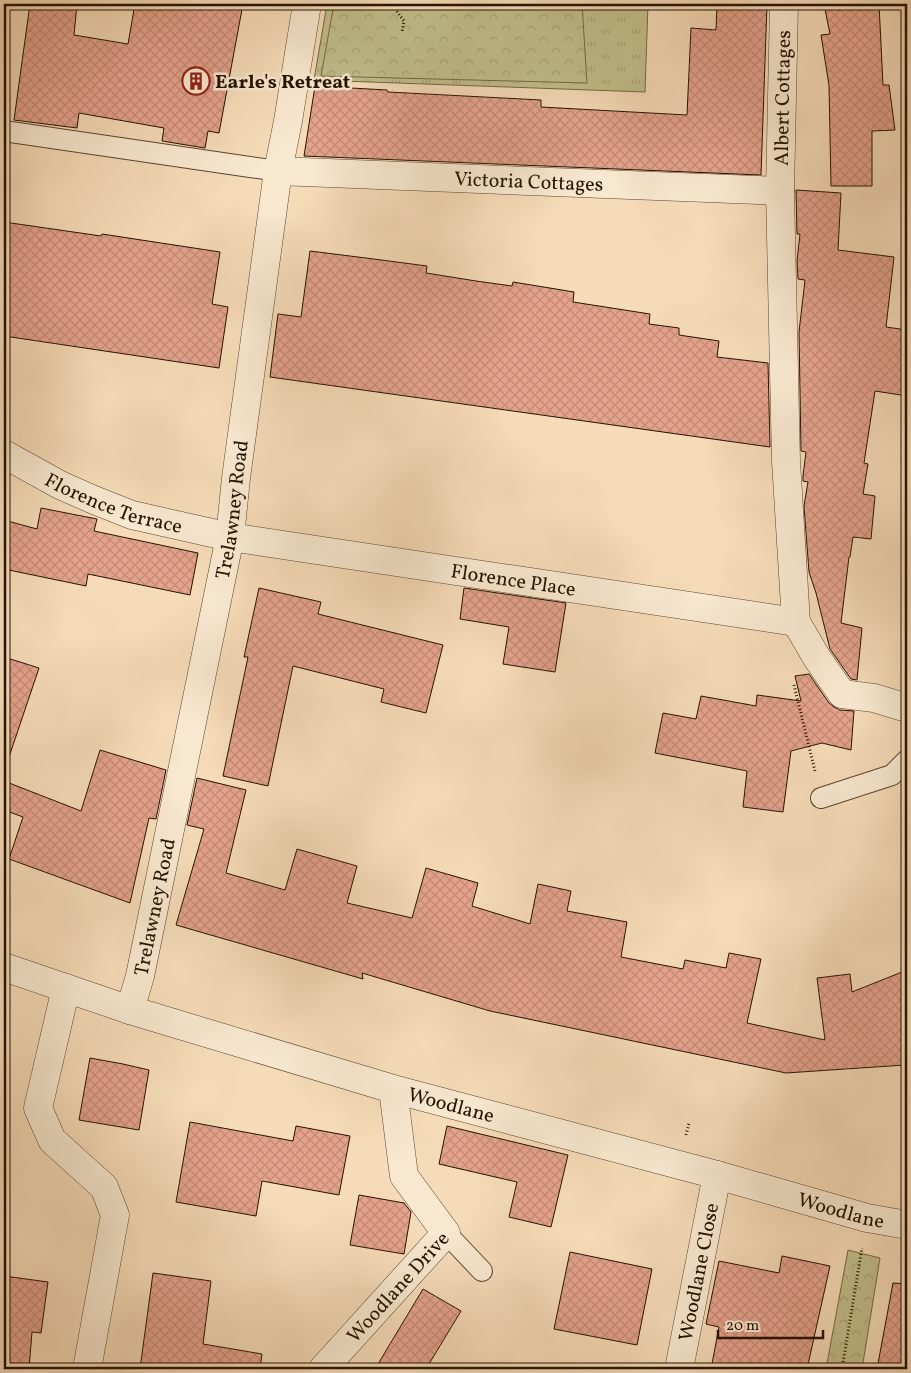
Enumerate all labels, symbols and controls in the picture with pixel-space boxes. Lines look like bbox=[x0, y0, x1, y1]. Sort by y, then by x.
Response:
street label: Albert Cottages bbox=[769, 30, 799, 166]
building icon: Earle's Retreat bbox=[181, 66, 211, 96]
place label: Earle's Retreat bbox=[215, 69, 351, 97]
street label: Victoria Cottages bbox=[454, 166, 604, 200]
street label: Trelawney Road bbox=[210, 438, 257, 582]
street label: Florence Terrace bbox=[39, 467, 185, 542]
street label: Florence Place bbox=[449, 558, 578, 605]
street label: Trelawney Road bbox=[128, 836, 184, 979]
street label: Woodlane bbox=[404, 1082, 497, 1131]
street label: Woodlane bbox=[794, 1187, 886, 1237]
street label: Woodlane Close bbox=[673, 1201, 727, 1344]
street label: Woodlane Drive bbox=[341, 1226, 457, 1350]
scale bar bbox=[718, 1308, 824, 1340]
text: 20 m bbox=[726, 1316, 759, 1337]

